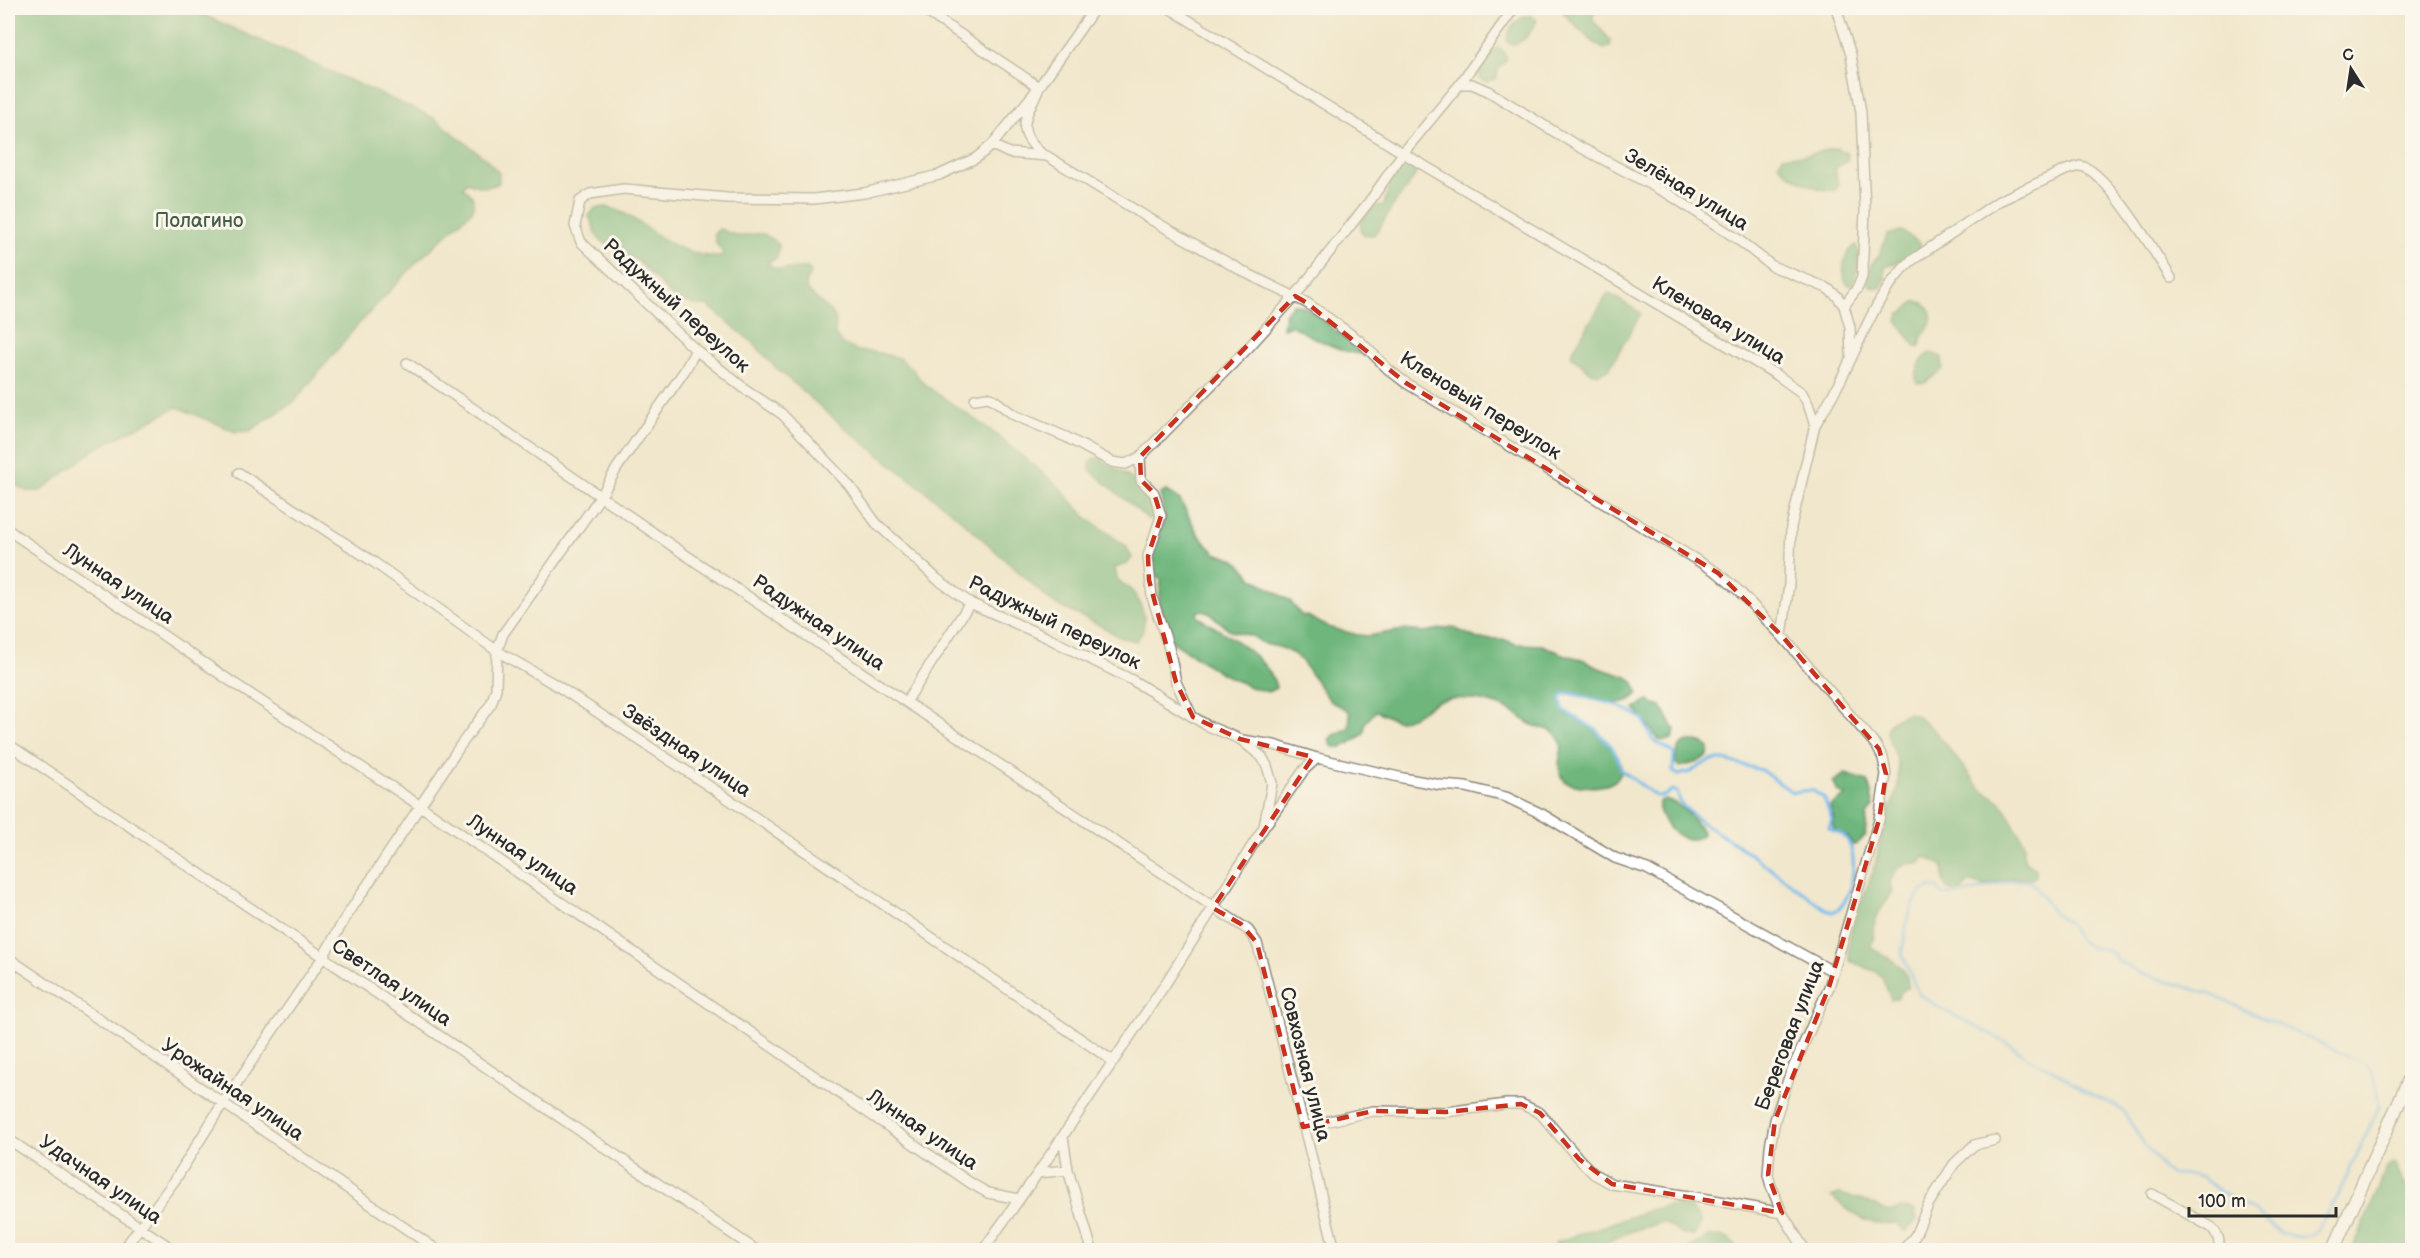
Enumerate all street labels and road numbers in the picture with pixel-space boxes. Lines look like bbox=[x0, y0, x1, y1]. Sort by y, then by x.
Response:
street label: Зелёная улица bbox=[1620, 143, 1753, 236]
street label: Радужный переулок bbox=[598, 234, 755, 378]
street label: Кленовая улица bbox=[1647, 272, 1790, 370]
street label: Кленовый переулок bbox=[1395, 346, 1566, 465]
street label: Лунная улица bbox=[58, 537, 178, 630]
street label: Радужная улица bbox=[748, 570, 889, 676]
street label: Радужный переулок bbox=[964, 571, 1145, 675]
street label: Звёздная улица bbox=[618, 699, 755, 803]
street label: Лунная улица bbox=[462, 808, 582, 901]
street label: Светлая улица bbox=[327, 934, 456, 1032]
street label: Береговая улица bbox=[1750, 957, 1830, 1114]
street label: Совхозная улица bbox=[1274, 985, 1336, 1144]
street label: Урожайная улица bbox=[157, 1033, 308, 1146]
street label: Лунная улица bbox=[862, 1083, 982, 1176]
street label: Удачная улица bbox=[35, 1130, 166, 1230]

